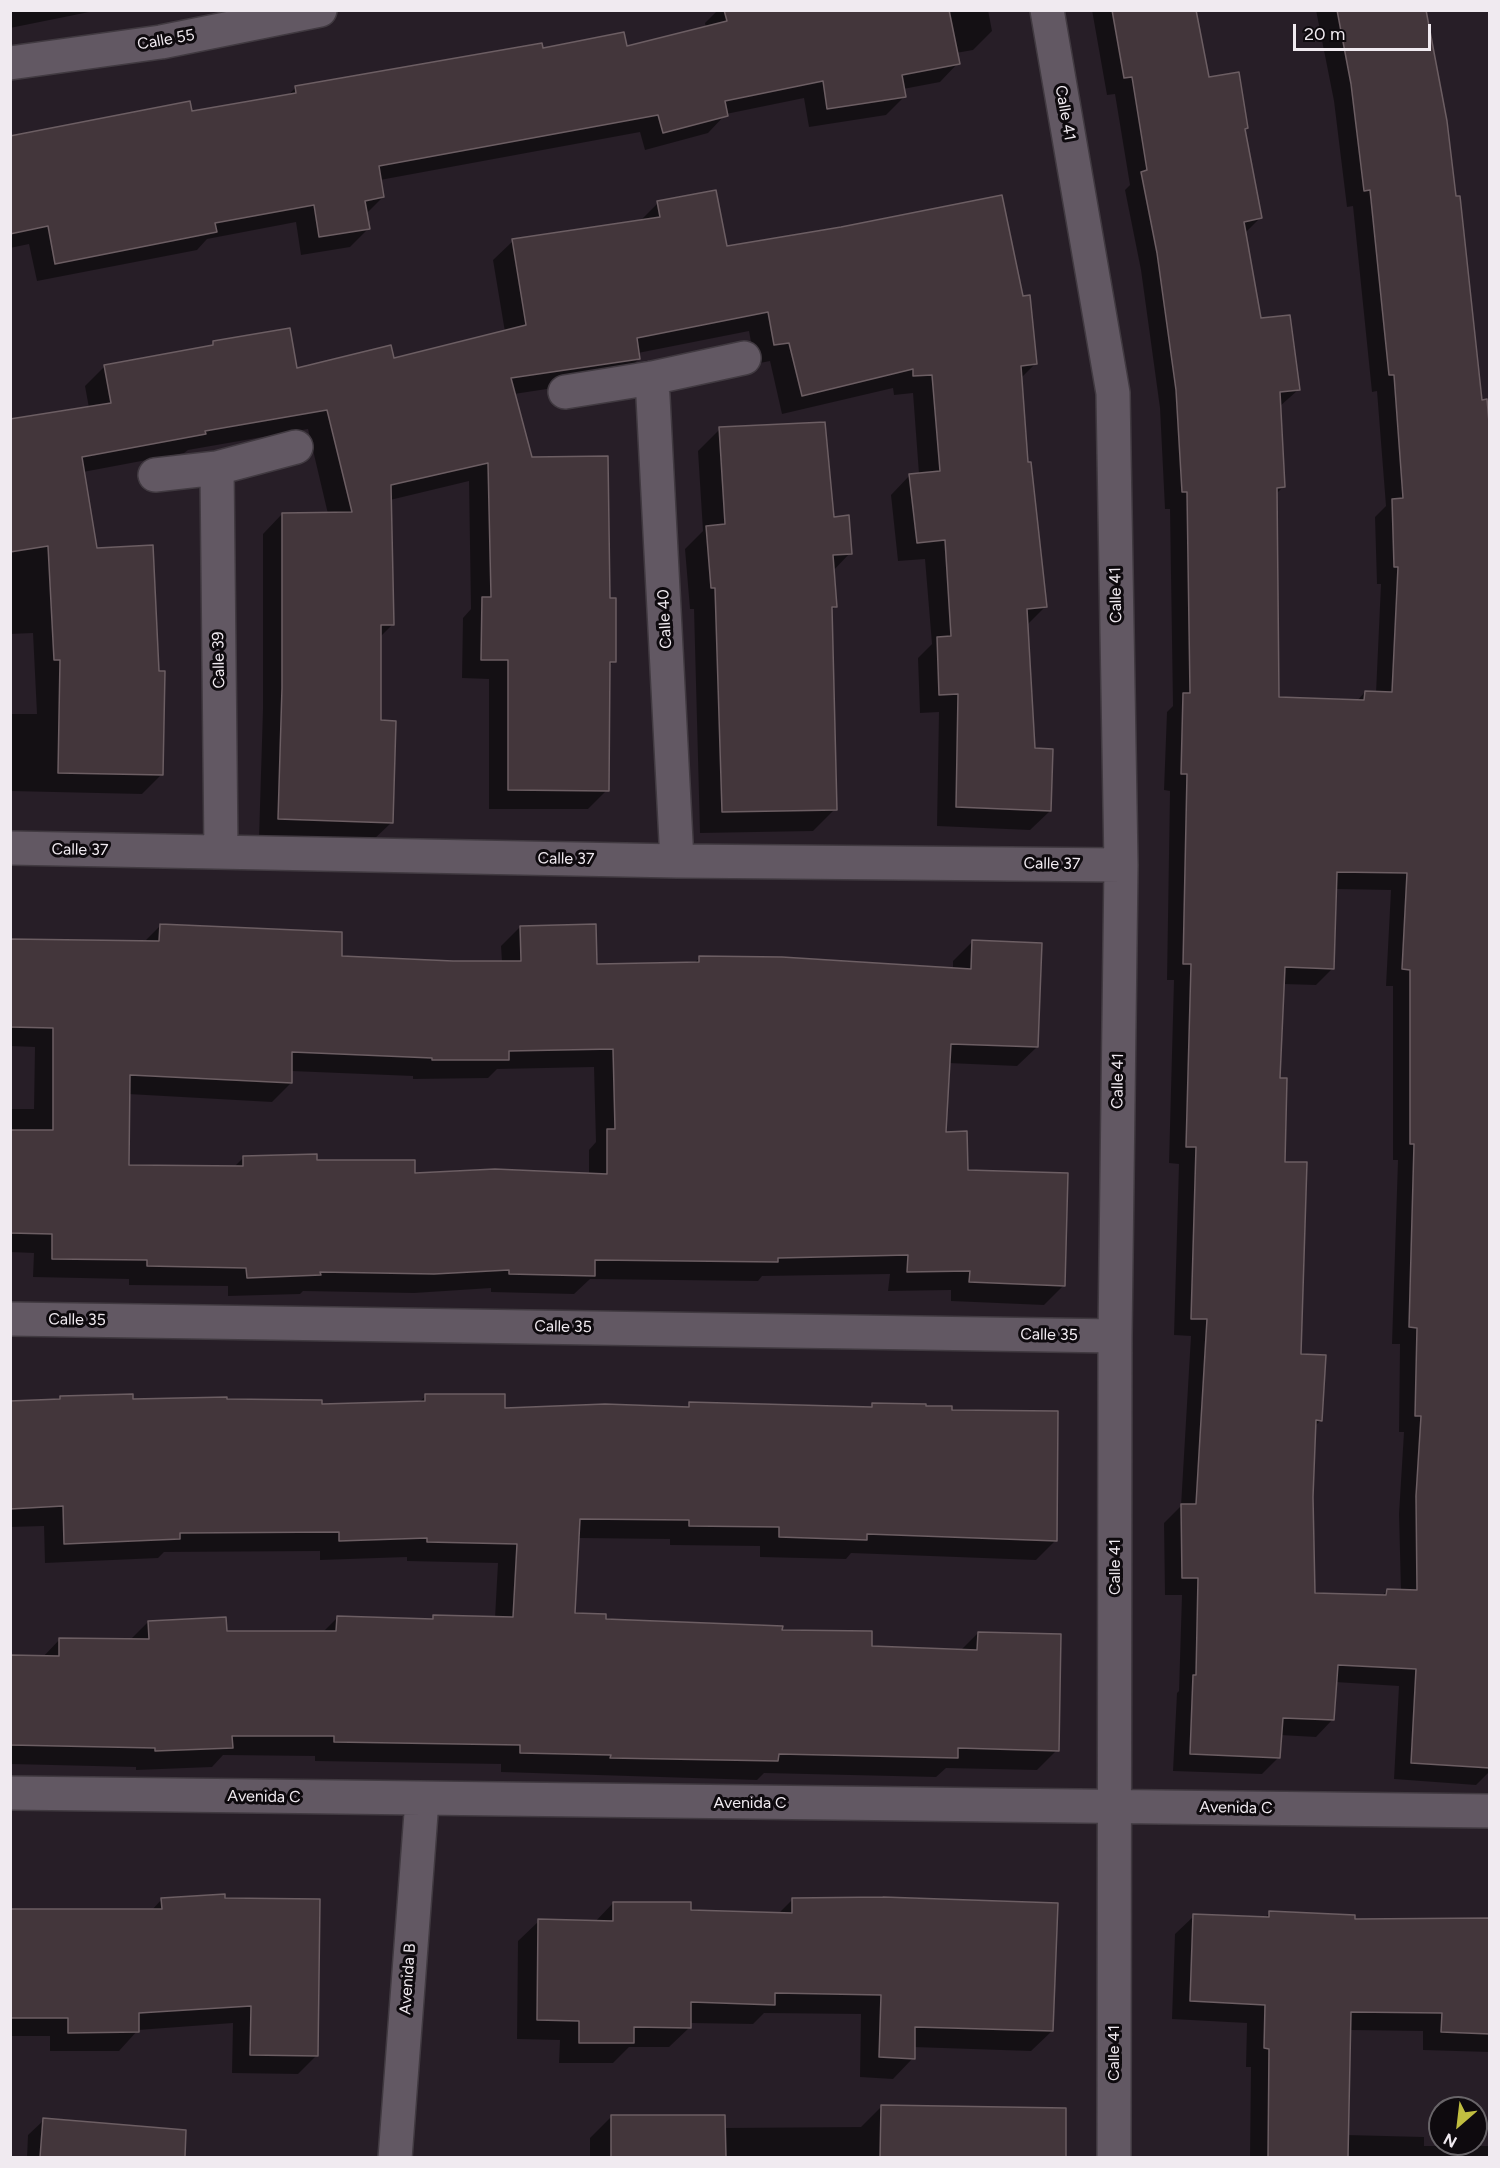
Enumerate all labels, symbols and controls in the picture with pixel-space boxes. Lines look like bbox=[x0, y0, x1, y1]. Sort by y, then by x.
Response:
scale bar bbox=[1296, 12, 1434, 50]
text: 20 m bbox=[1304, 23, 1345, 45]
street label: Calle 55 bbox=[136, 26, 196, 54]
street label: Calle 41 bbox=[1051, 84, 1079, 142]
street label: Calle 41 bbox=[1106, 567, 1126, 623]
street label: Calle 40 bbox=[654, 589, 676, 649]
street label: Calle 39 bbox=[209, 631, 229, 689]
street label: Calle 37 bbox=[51, 840, 109, 860]
street label: Calle 37 bbox=[537, 849, 595, 869]
street label: Calle 37 bbox=[1023, 854, 1081, 874]
street label: Calle 41 bbox=[1108, 1053, 1128, 1109]
street label: Calle 35 bbox=[48, 1310, 106, 1330]
street label: Calle 35 bbox=[534, 1317, 592, 1337]
street label: Calle 35 bbox=[1020, 1325, 1078, 1345]
street label: Calle 41 bbox=[1105, 1539, 1125, 1595]
street label: Avenida C bbox=[227, 1787, 301, 1807]
street label: Avenida C bbox=[713, 1793, 787, 1813]
street label: Avenida C bbox=[1199, 1798, 1273, 1818]
street label: Avenida B bbox=[396, 1943, 420, 2015]
street label: Calle 41 bbox=[1104, 2025, 1124, 2081]
north arrow bbox=[1428, 2096, 1488, 2156]
text: N bbox=[1440, 2129, 1460, 2152]

